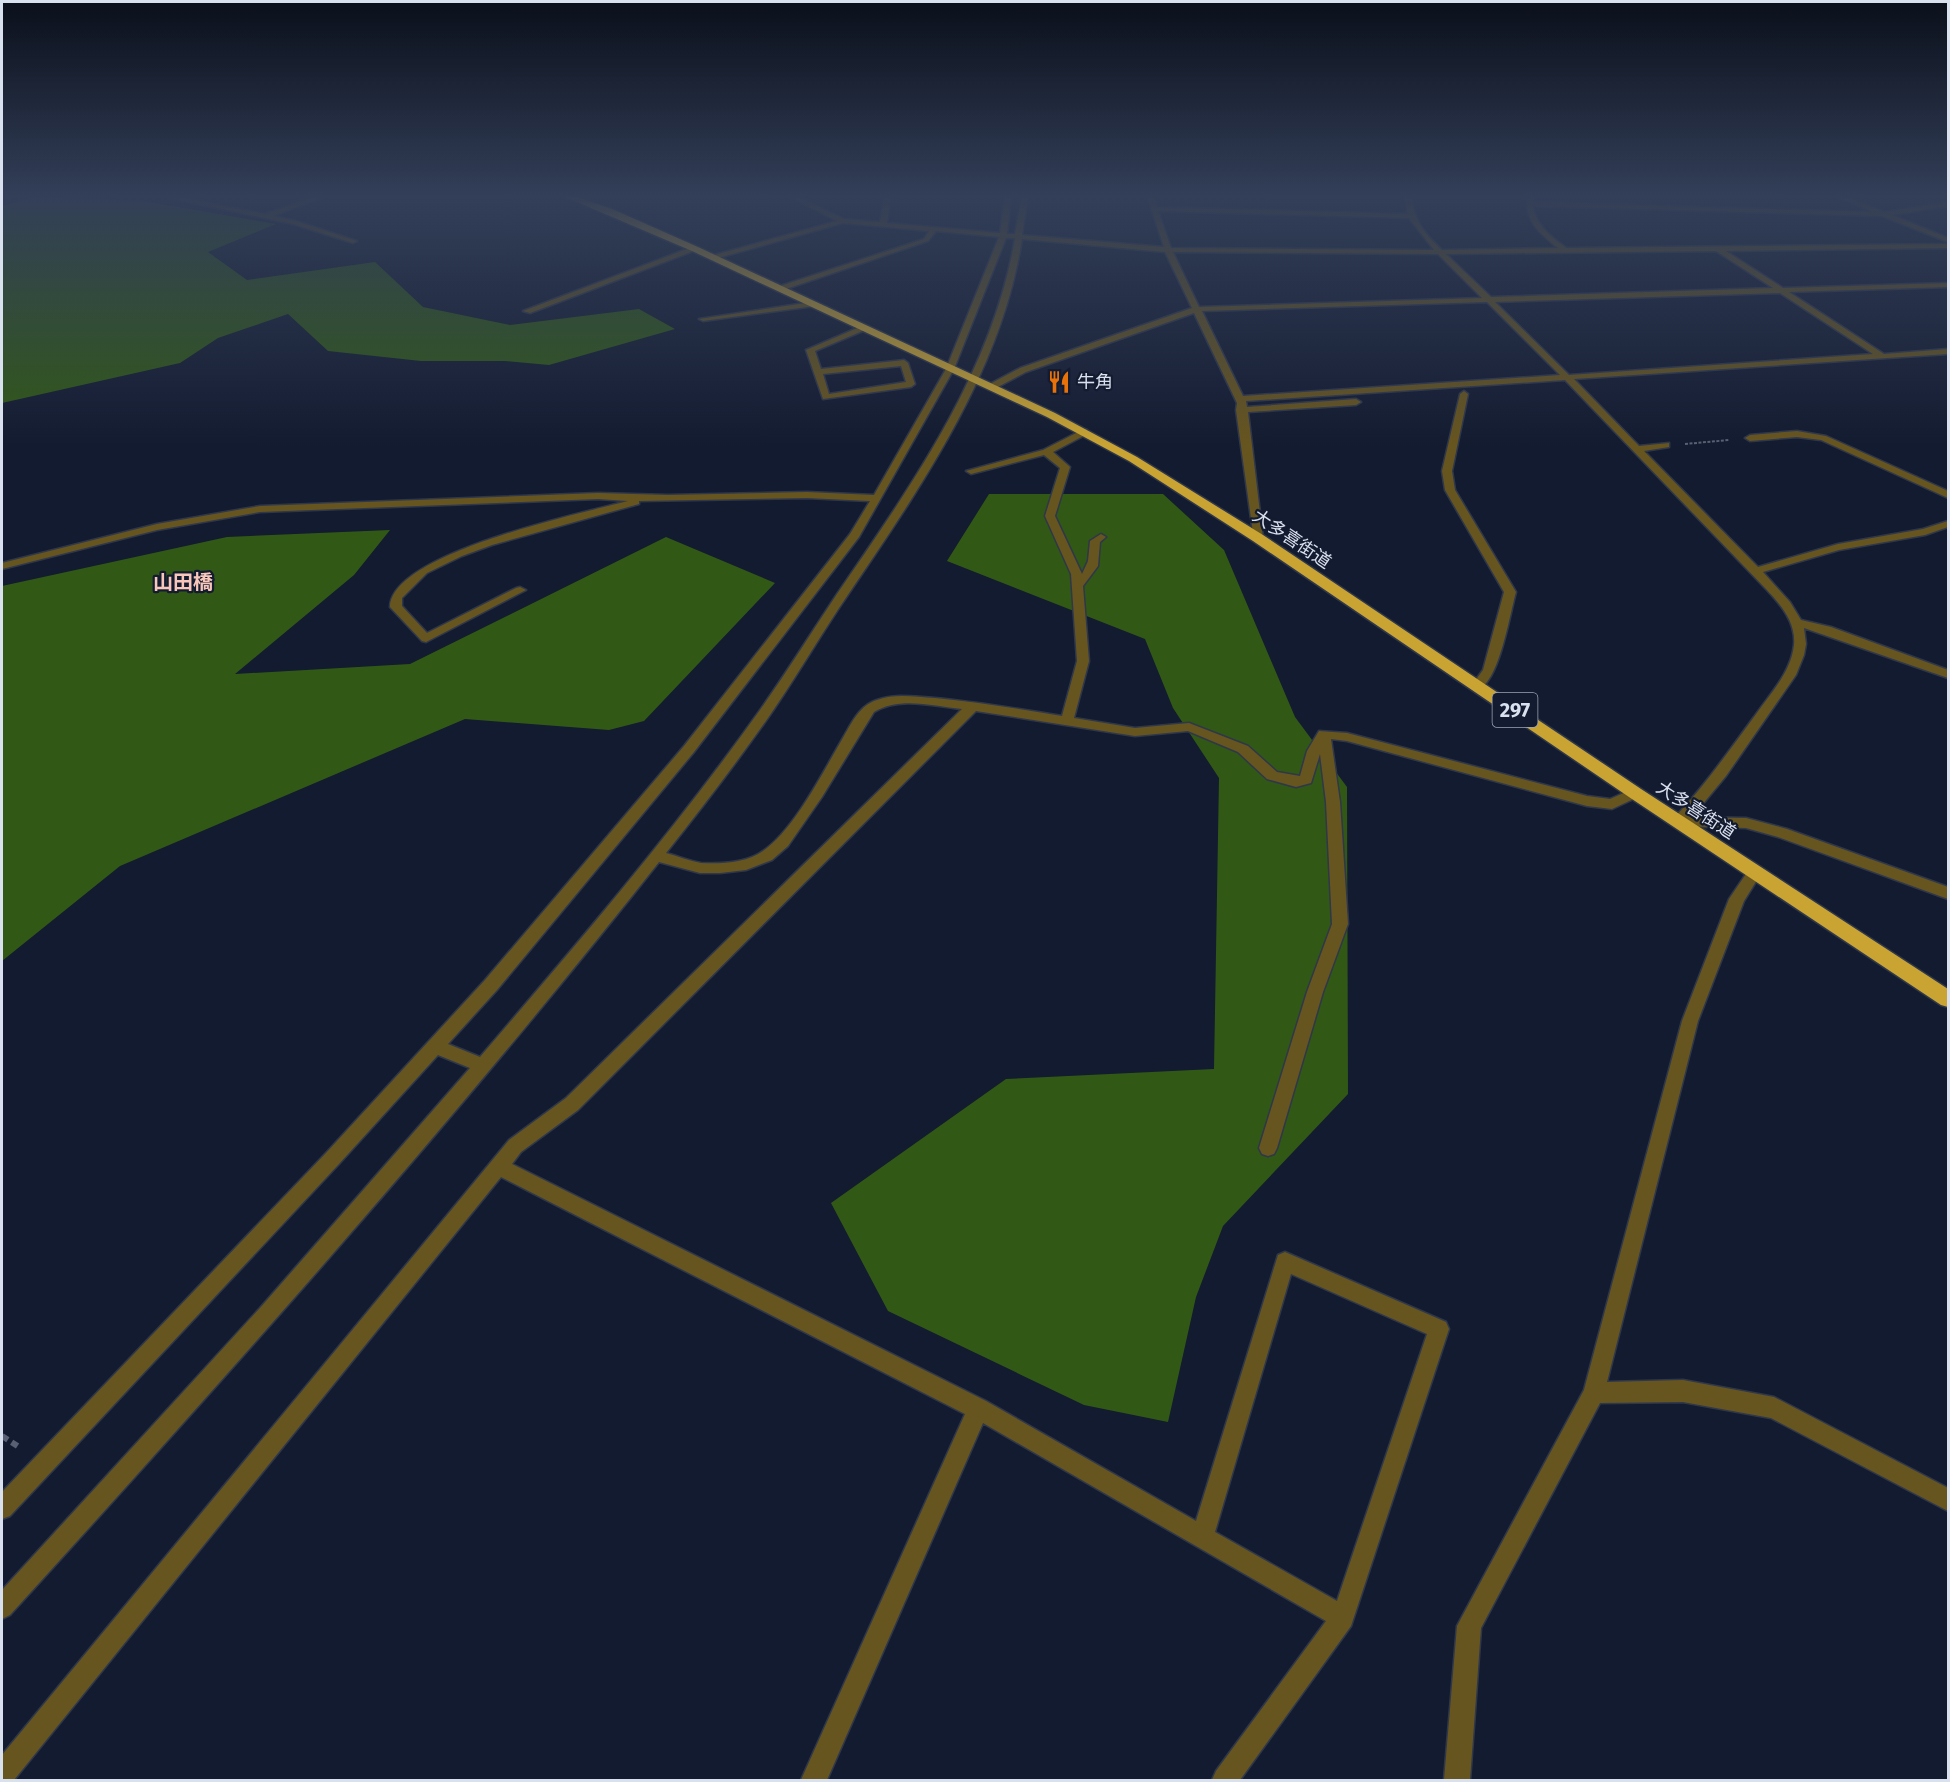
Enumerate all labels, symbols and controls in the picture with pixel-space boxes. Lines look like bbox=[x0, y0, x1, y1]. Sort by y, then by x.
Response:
restaurant icon: 牛角 bbox=[1046, 369, 1072, 395]
place label: 牛角 bbox=[1077, 371, 1113, 393]
street label: 大多喜街道 bbox=[1249, 505, 1335, 573]
district label: 山田橋 bbox=[153, 570, 213, 594]
road number: 297 bbox=[1492, 693, 1538, 727]
street label: 大多喜街道 bbox=[1652, 776, 1740, 844]

